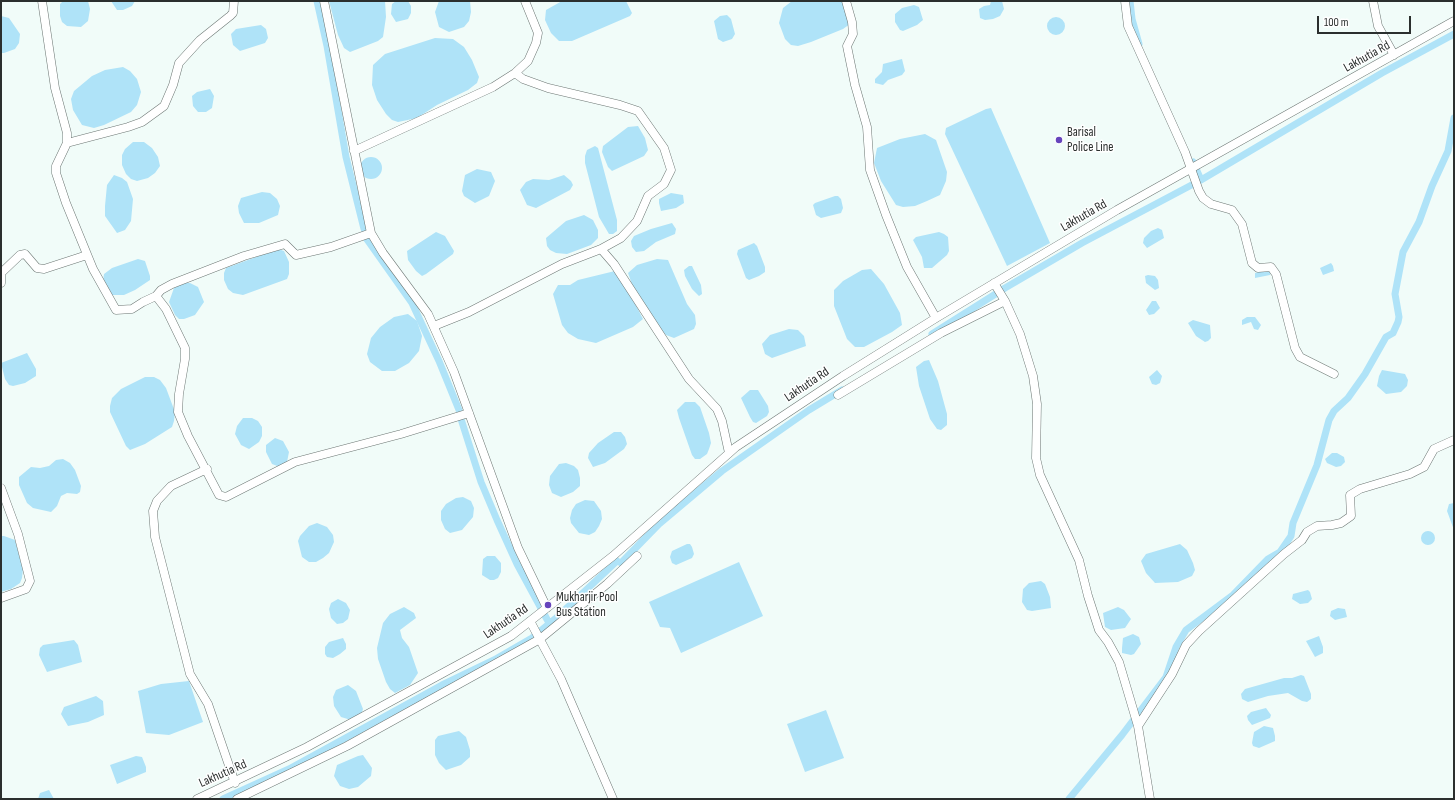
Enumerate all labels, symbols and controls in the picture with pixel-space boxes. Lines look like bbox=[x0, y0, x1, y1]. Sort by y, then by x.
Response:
scale bar bbox=[1319, 8, 1413, 34]
text: 100 m bbox=[1324, 15, 1349, 30]
street label: Lakhutia Rd bbox=[1341, 38, 1393, 76]
place label: Barisal Police Line bbox=[1067, 125, 1113, 156]
marker: Barisal Police Line bbox=[1054, 135, 1064, 145]
street label: Lakhutia Rd bbox=[1058, 197, 1110, 235]
street label: Lakhutia Rd bbox=[782, 364, 832, 406]
place label: Mukharjir Pool Bus Station bbox=[556, 590, 618, 621]
marker: Mukharjir Pool Bus Station bbox=[543, 600, 553, 610]
street label: Lakhutia Rd bbox=[481, 601, 531, 643]
street label: Lakhutia Rd bbox=[197, 757, 249, 791]

